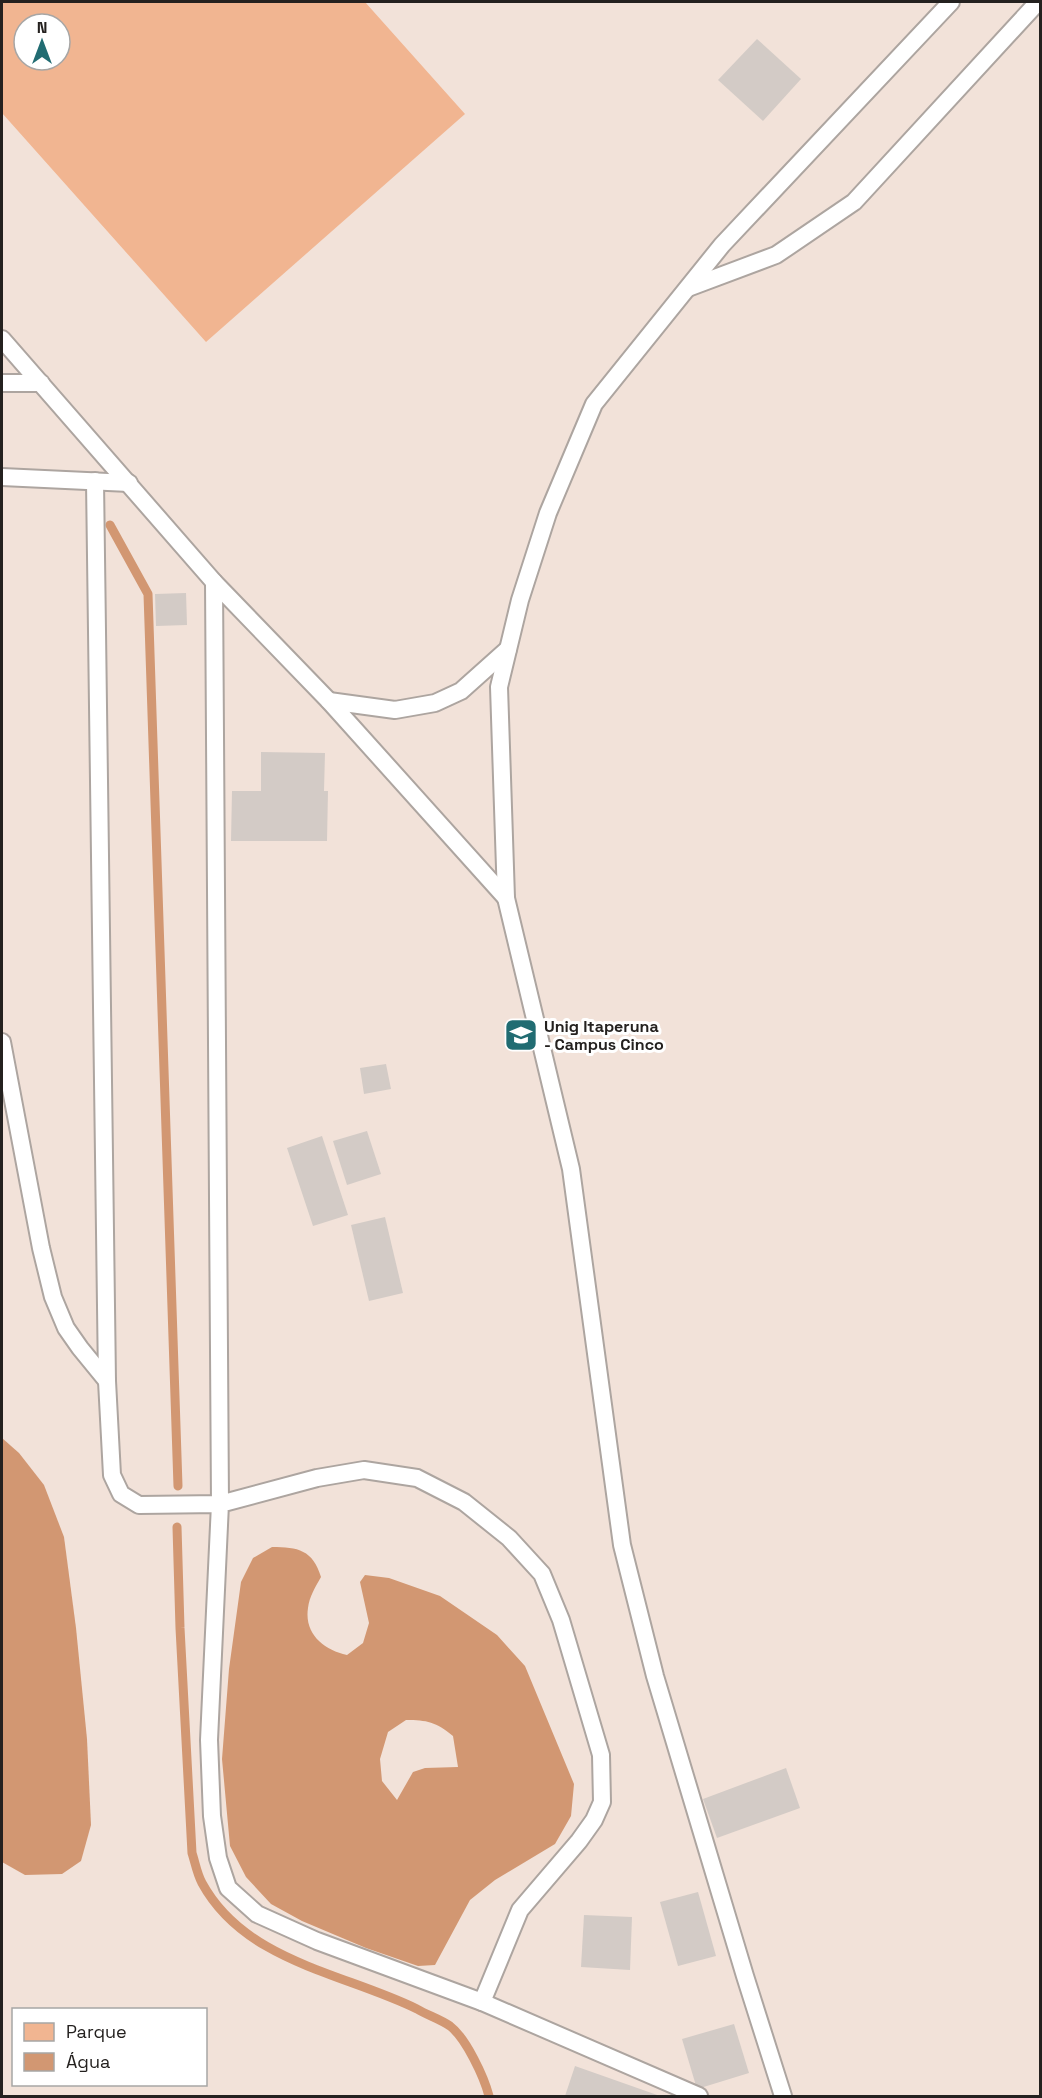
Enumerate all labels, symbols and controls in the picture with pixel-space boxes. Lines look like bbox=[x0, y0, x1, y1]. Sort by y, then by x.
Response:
north arrow bbox=[12, 12, 72, 72]
text: N bbox=[37, 17, 47, 38]
place label: Unig Itaperuna - Campus Cinco bbox=[544, 1016, 664, 1055]
school or university icon: Unig Itaperuna - Campus Cinco bbox=[503, 1017, 539, 1053]
legend bbox=[12, 2008, 207, 2086]
text: Parque bbox=[66, 2020, 127, 2043]
text: Água bbox=[66, 2050, 110, 2073]

